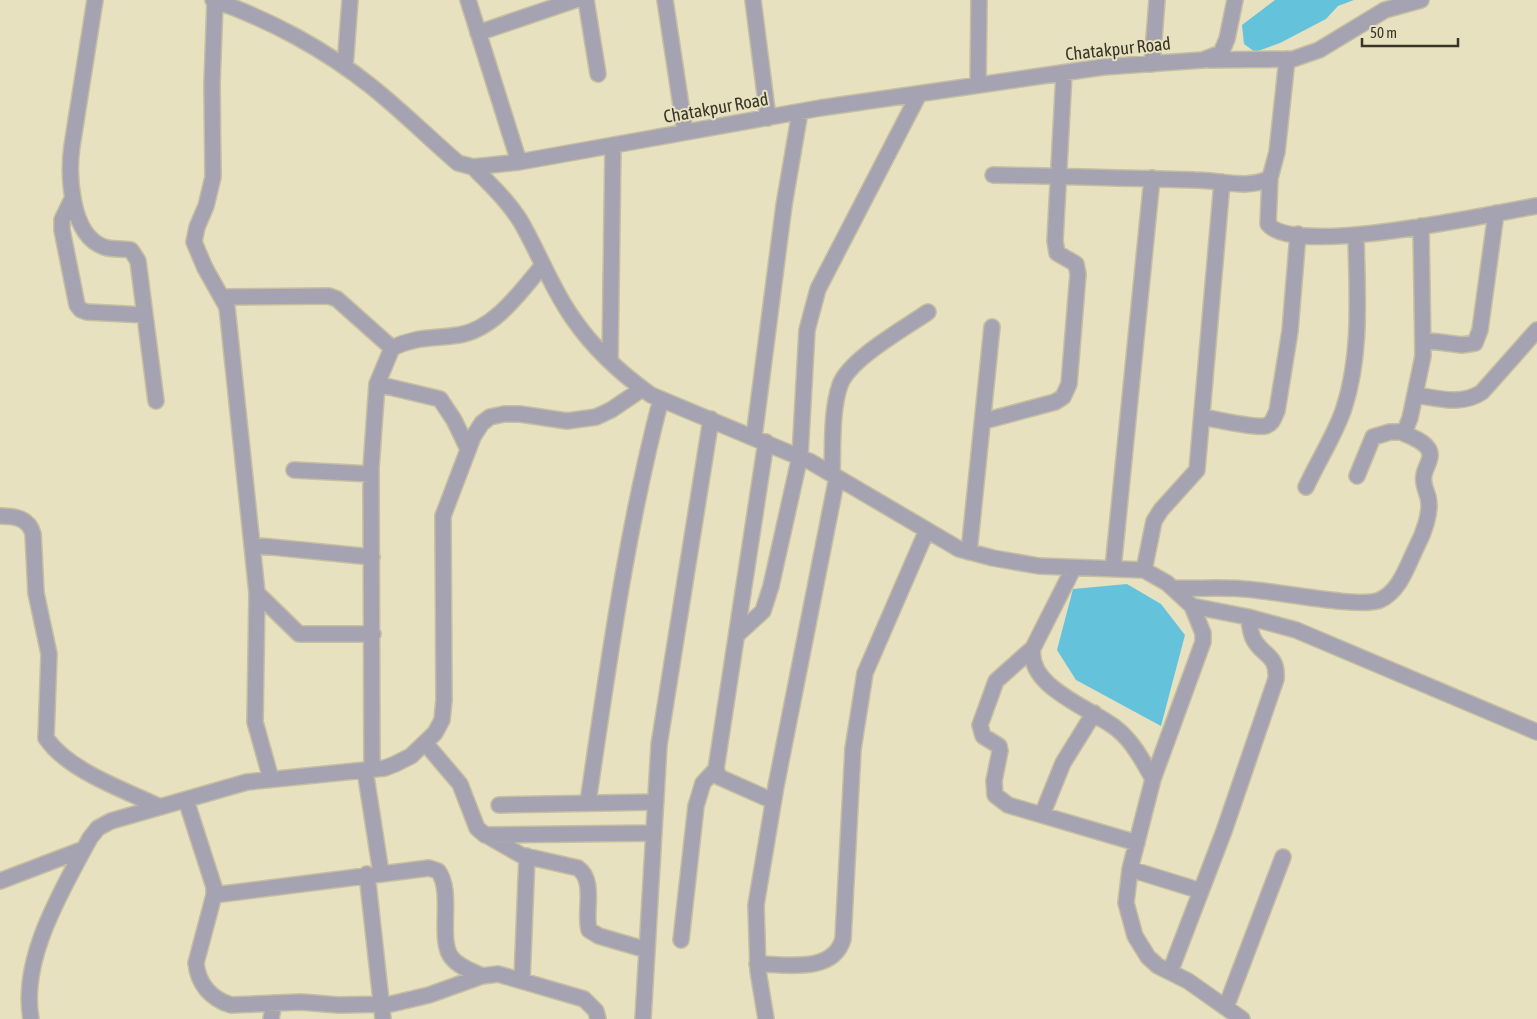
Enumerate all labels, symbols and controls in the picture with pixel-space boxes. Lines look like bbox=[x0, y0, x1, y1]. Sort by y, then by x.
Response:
scale bar bbox=[1362, 15, 1458, 47]
text: 50 m bbox=[1370, 24, 1397, 41]
street label: Chatakpur Road bbox=[1064, 33, 1172, 64]
street label: Chatakpur Road bbox=[662, 88, 770, 127]

